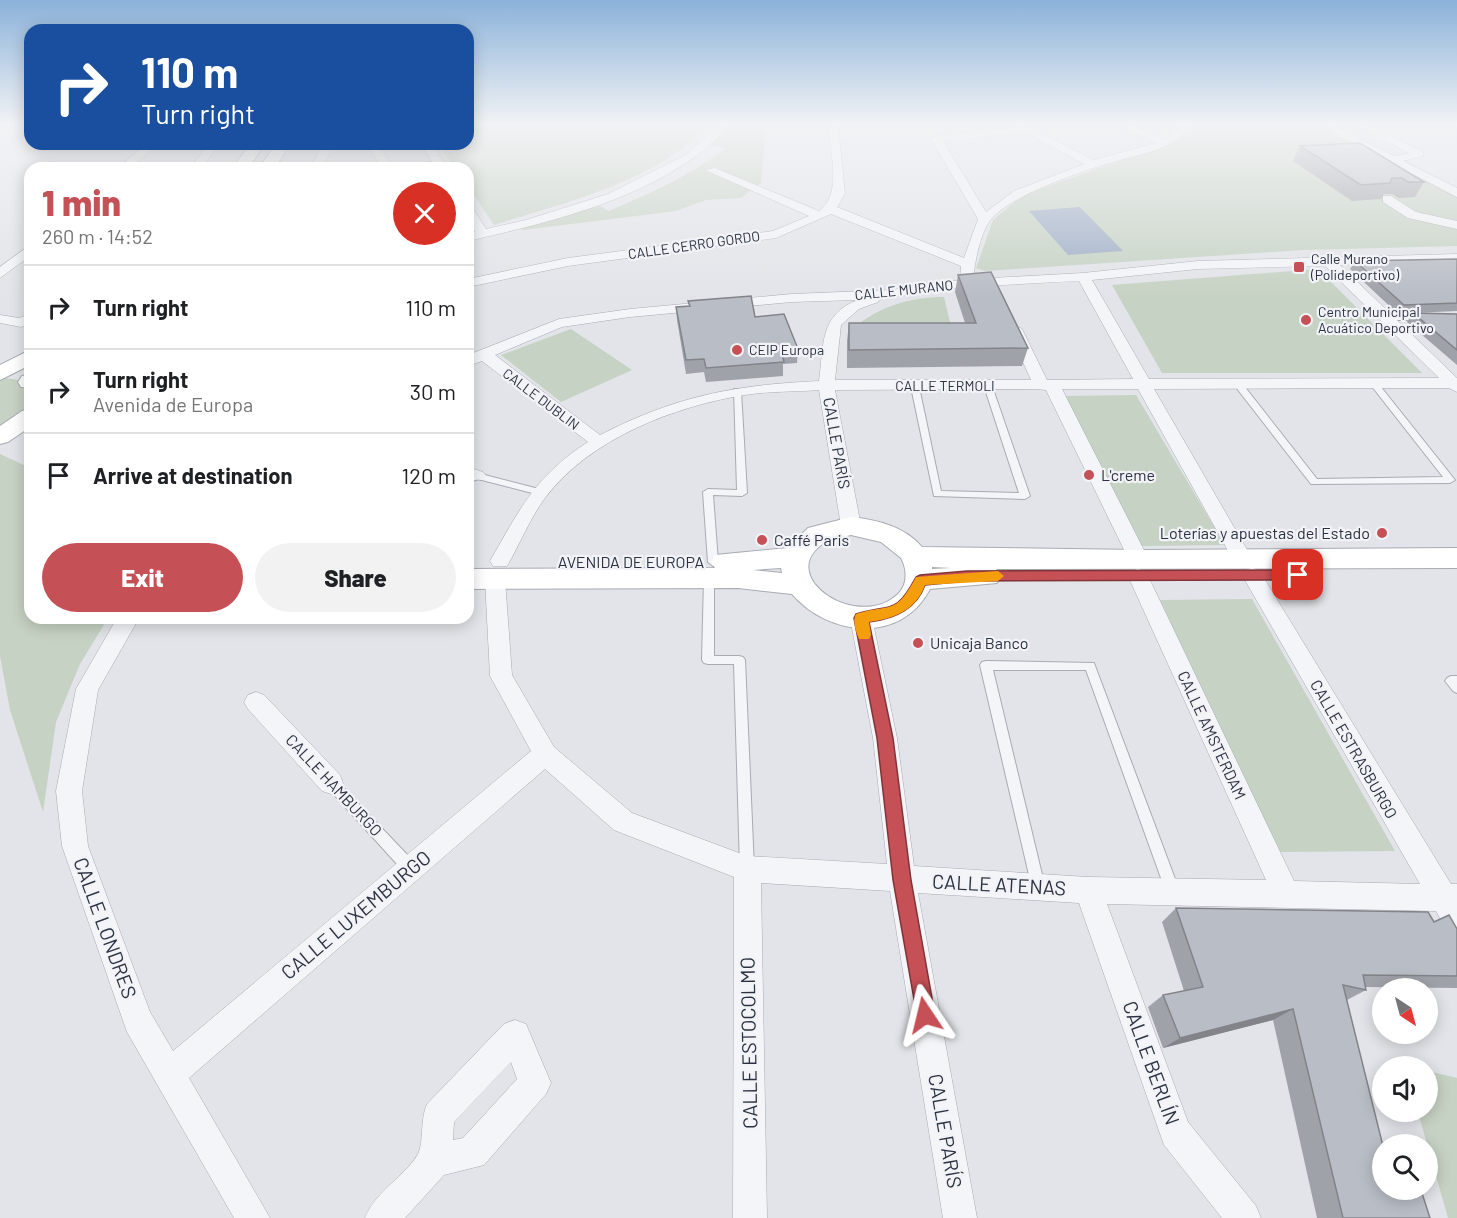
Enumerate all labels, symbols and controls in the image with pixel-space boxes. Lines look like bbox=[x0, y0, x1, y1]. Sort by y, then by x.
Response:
text: 110 m bbox=[141, 46, 238, 96]
icon: right bbox=[42, 48, 120, 126]
text: Turn right bbox=[141, 97, 255, 129]
text: 1 min bbox=[42, 180, 121, 223]
button: close bbox=[393, 182, 456, 245]
text: 260 m · 14:52 bbox=[42, 224, 153, 248]
street label: CALLE CERRO GORDO bbox=[627, 227, 761, 262]
place label: Calle Murano (Polideportivo) bbox=[1310, 250, 1399, 283]
marker: Calle Murano (Polideportivo) bbox=[1292, 260, 1306, 274]
street label: CALLE MURANO bbox=[854, 276, 954, 303]
icon: right bbox=[42, 291, 75, 324]
text: Turn right bbox=[93, 294, 188, 320]
text: 110 m bbox=[406, 294, 456, 320]
place label: Centro Municipal Acuático Deportivo bbox=[1318, 303, 1434, 336]
marker: Centro Municipal Acuático Deportivo bbox=[1299, 313, 1313, 327]
place label: CEIP Europa bbox=[749, 341, 824, 358]
marker: CEIP Europa bbox=[730, 343, 744, 357]
street label: CALLE DUBLIN bbox=[500, 364, 583, 433]
text: Turn right bbox=[93, 366, 188, 392]
icon: right bbox=[42, 375, 75, 408]
street label: CALLE TERMOLI bbox=[895, 377, 995, 394]
text: 30 m bbox=[410, 378, 456, 404]
text: Avenida de Europa bbox=[93, 392, 253, 416]
street label: CALLE PARÍS bbox=[820, 396, 855, 490]
icon: arrive bbox=[42, 459, 75, 492]
text: Arrive at destination bbox=[93, 462, 292, 488]
text: 120 m bbox=[401, 462, 456, 488]
place label: L'creme bbox=[1101, 465, 1155, 484]
marker: L'creme bbox=[1082, 468, 1096, 482]
place label: Loterías y apuestas del Estado bbox=[1160, 523, 1370, 542]
marker: Loterías y apuestas del Estado bbox=[1375, 526, 1389, 540]
place label: Caffé Paris bbox=[774, 530, 849, 549]
marker: Caffé Paris bbox=[755, 533, 769, 547]
button: Exit bbox=[42, 543, 243, 612]
button: Share bbox=[255, 543, 456, 612]
pin bbox=[1272, 549, 1323, 600]
street label: AVENIDA DE EUROPA bbox=[558, 552, 705, 571]
icon: arrive bbox=[1281, 558, 1314, 591]
place label: Unicaja Banco bbox=[930, 633, 1028, 652]
marker: Unicaja Banco bbox=[911, 636, 925, 650]
street label: CALLE AMSTERDAM bbox=[1174, 667, 1251, 802]
street label: CALLE ESTRASBURGO bbox=[1307, 676, 1402, 822]
street label: CALLE HAMBURGO bbox=[282, 730, 386, 839]
street label: CALLE LUXEMBURGO bbox=[276, 845, 435, 984]
street label: CALLE LONDRES bbox=[69, 854, 143, 1002]
street label: CALLE ATENAS bbox=[932, 869, 1067, 899]
street label: CALLE ESTOCOLMO bbox=[735, 957, 761, 1129]
north arrow bbox=[1372, 978, 1438, 1044]
map controls bbox=[1372, 978, 1438, 1200]
position arrow bbox=[893, 983, 957, 1047]
street label: CALLE BERLÍN bbox=[1118, 997, 1185, 1128]
button: sound bbox=[1372, 1056, 1438, 1122]
street label: CALLE PARÍS bbox=[924, 1072, 968, 1190]
button: search bbox=[1372, 1134, 1438, 1200]

